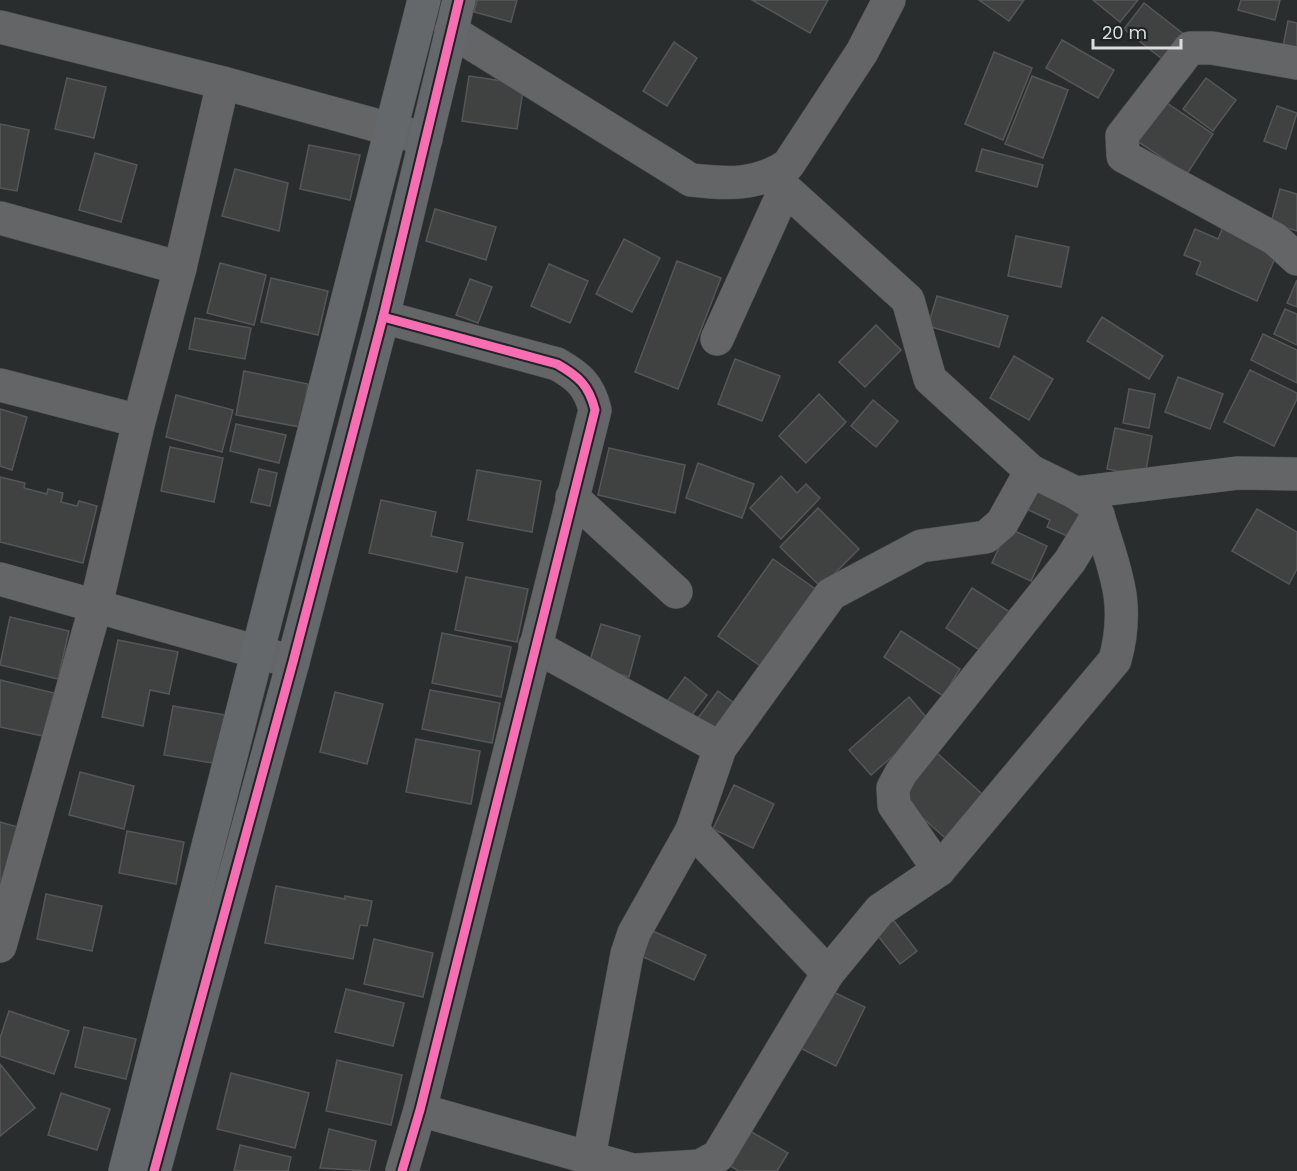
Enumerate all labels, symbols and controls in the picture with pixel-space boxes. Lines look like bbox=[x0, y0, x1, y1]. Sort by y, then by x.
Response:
scale bar bbox=[1093, 12, 1182, 50]
text: 20 m bbox=[1102, 20, 1147, 45]

